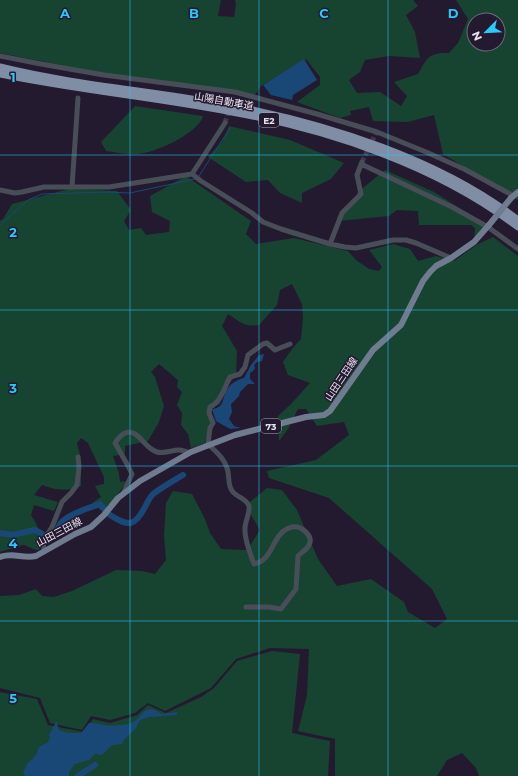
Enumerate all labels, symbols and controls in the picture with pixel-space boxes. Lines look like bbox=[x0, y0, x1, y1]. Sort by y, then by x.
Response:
text: A bbox=[59, 5, 71, 21]
text: B bbox=[189, 5, 199, 21]
text: C bbox=[319, 5, 329, 21]
text: D bbox=[448, 5, 459, 21]
north arrow bbox=[466, 12, 506, 52]
text: N bbox=[469, 29, 485, 43]
text: 1 bbox=[10, 69, 16, 85]
street label: 山陽自動車道 bbox=[193, 89, 255, 113]
road number: E2 bbox=[259, 113, 279, 127]
text: 2 bbox=[9, 224, 17, 240]
street label: 山田三田線 bbox=[322, 355, 360, 403]
text: 3 bbox=[8, 380, 17, 396]
road number: 73 bbox=[261, 419, 281, 433]
street label: 山田三田線 bbox=[34, 515, 84, 549]
text: 4 bbox=[9, 535, 18, 551]
text: 5 bbox=[9, 690, 17, 706]

